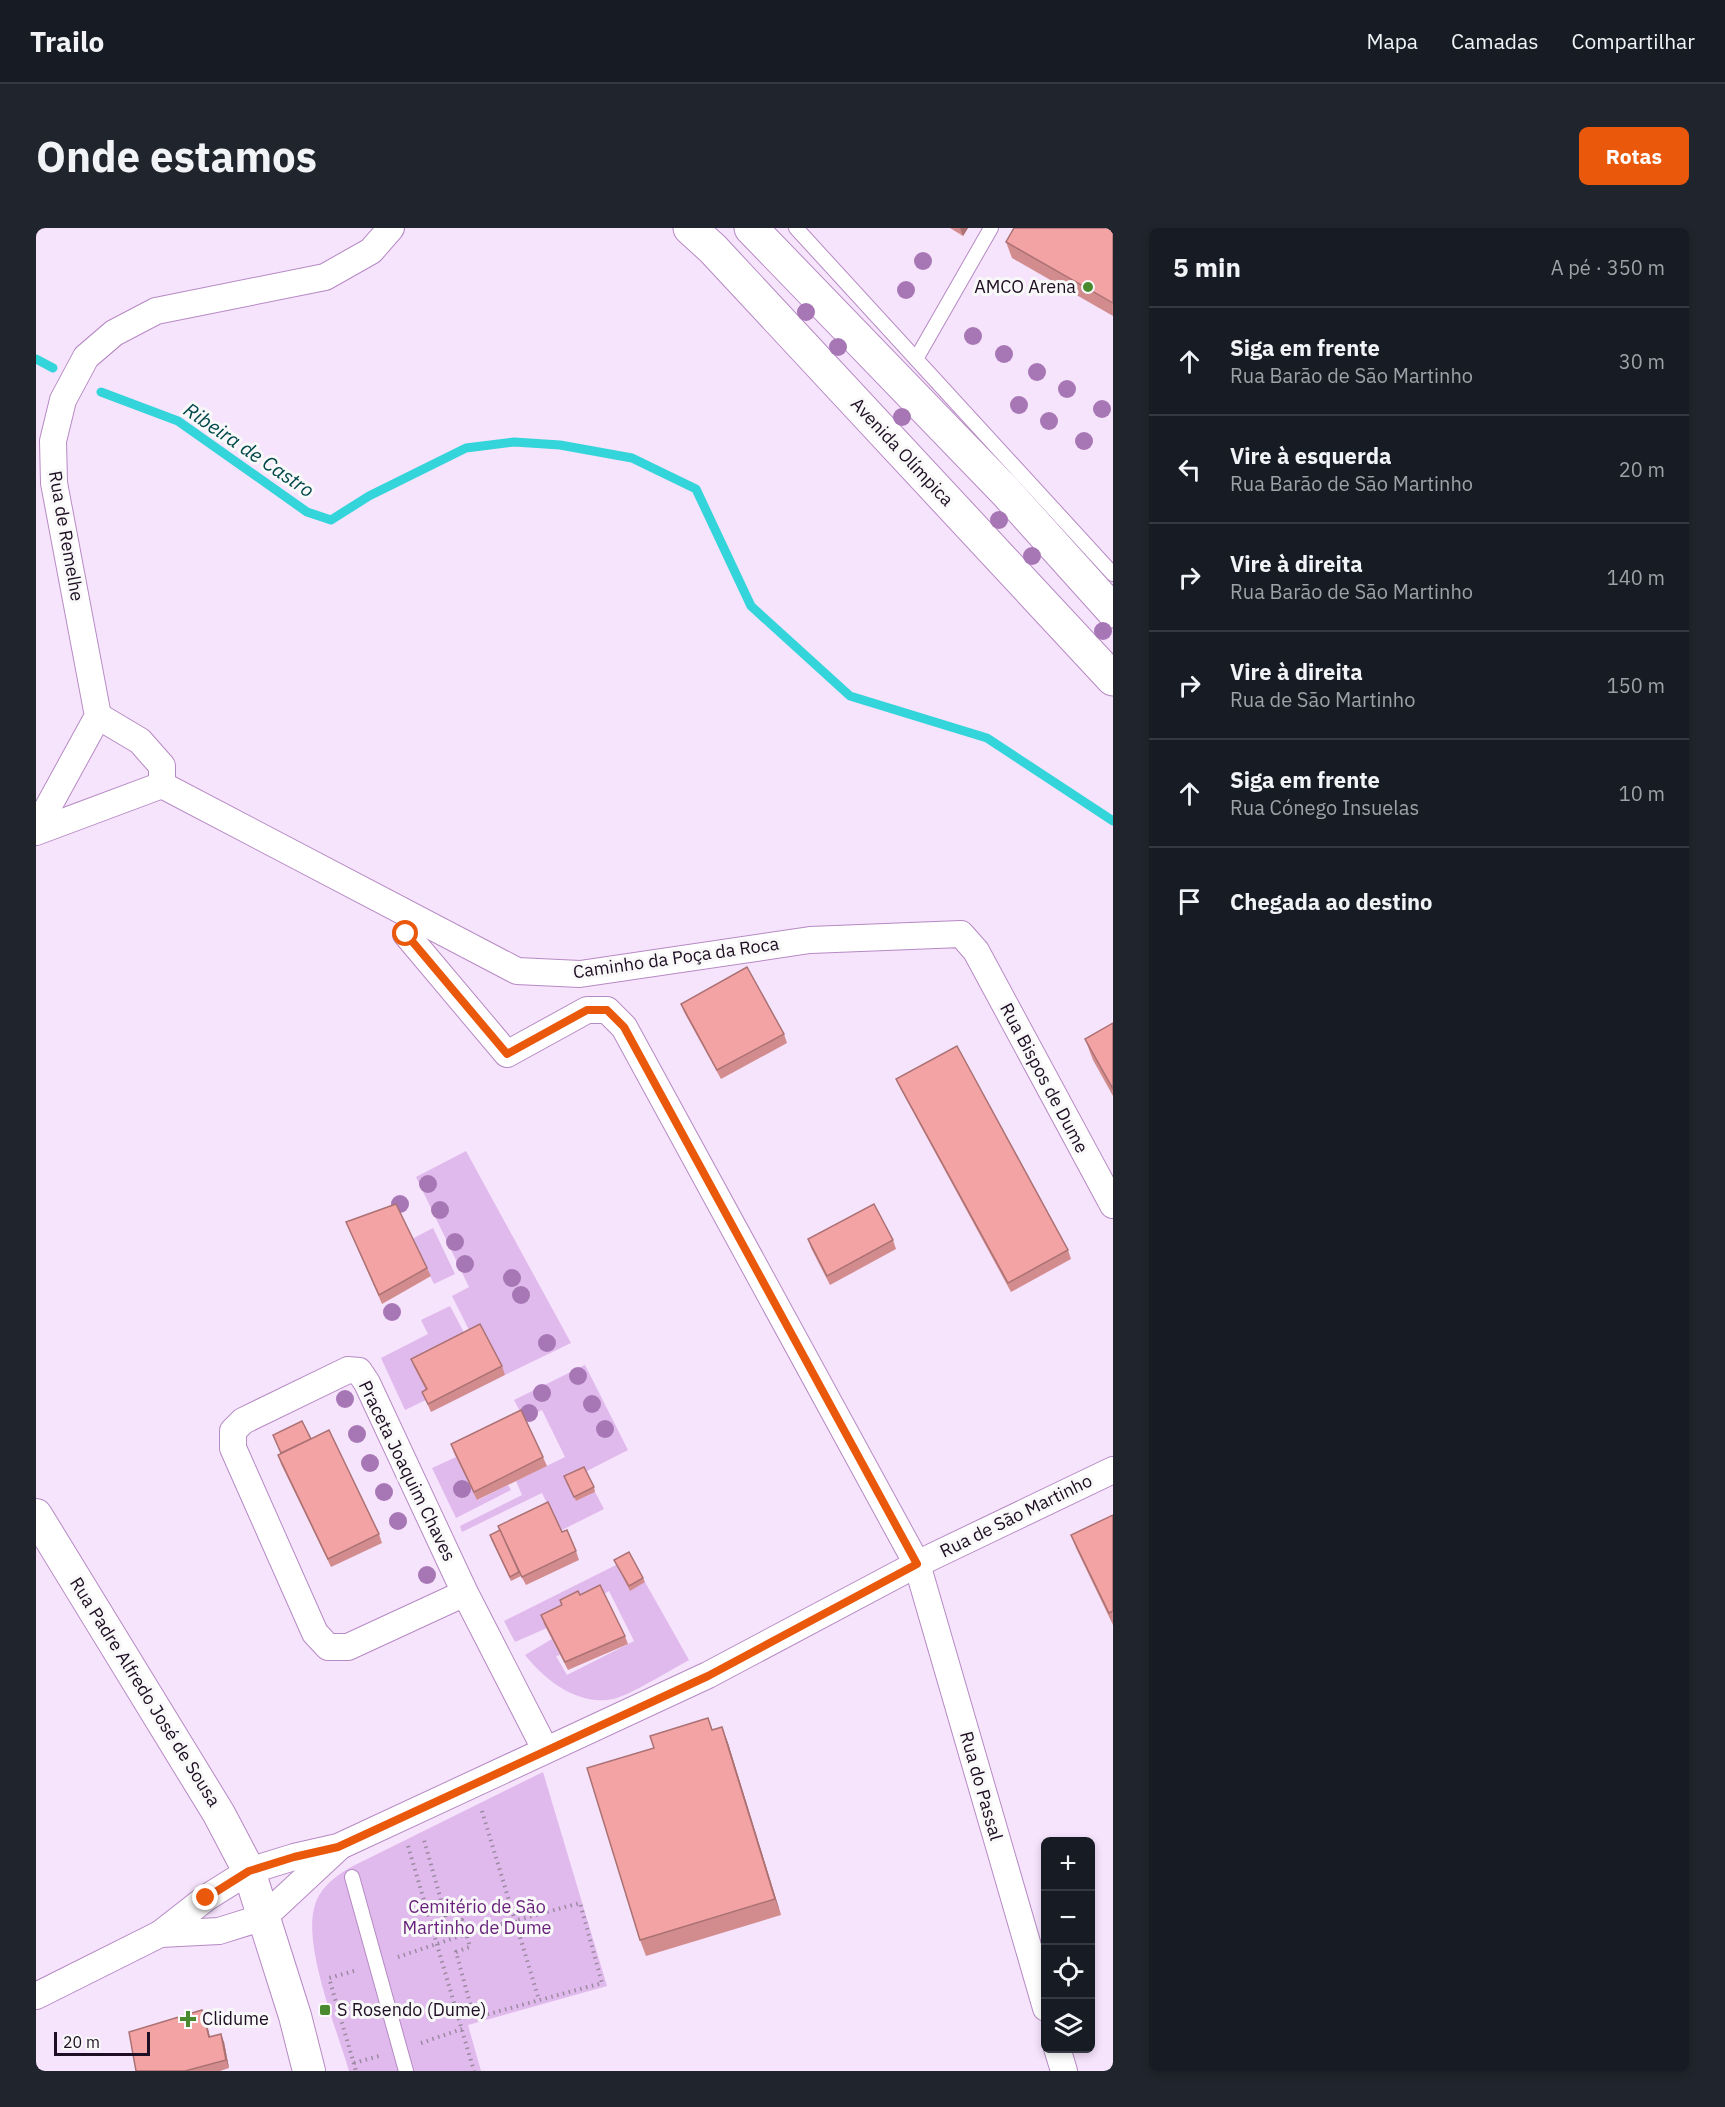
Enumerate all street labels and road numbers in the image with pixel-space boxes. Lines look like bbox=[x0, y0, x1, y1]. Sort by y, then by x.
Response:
street label: Avenida Olímpica bbox=[846, 393, 959, 511]
street label: Rua de Remelhe bbox=[44, 469, 89, 603]
street label: Caminho da Poça da Roca bbox=[571, 932, 781, 983]
street label: Rua Bispos de Dume bbox=[995, 999, 1094, 1157]
street label: Praceta Joaquim Chaves bbox=[354, 1377, 461, 1565]
street label: Rua de São Martinho bbox=[936, 1469, 1096, 1562]
street label: Rua Padre Alfredo José de Sousa bbox=[65, 1573, 226, 1811]
street label: Rua do Passal bbox=[955, 1729, 1008, 1843]

